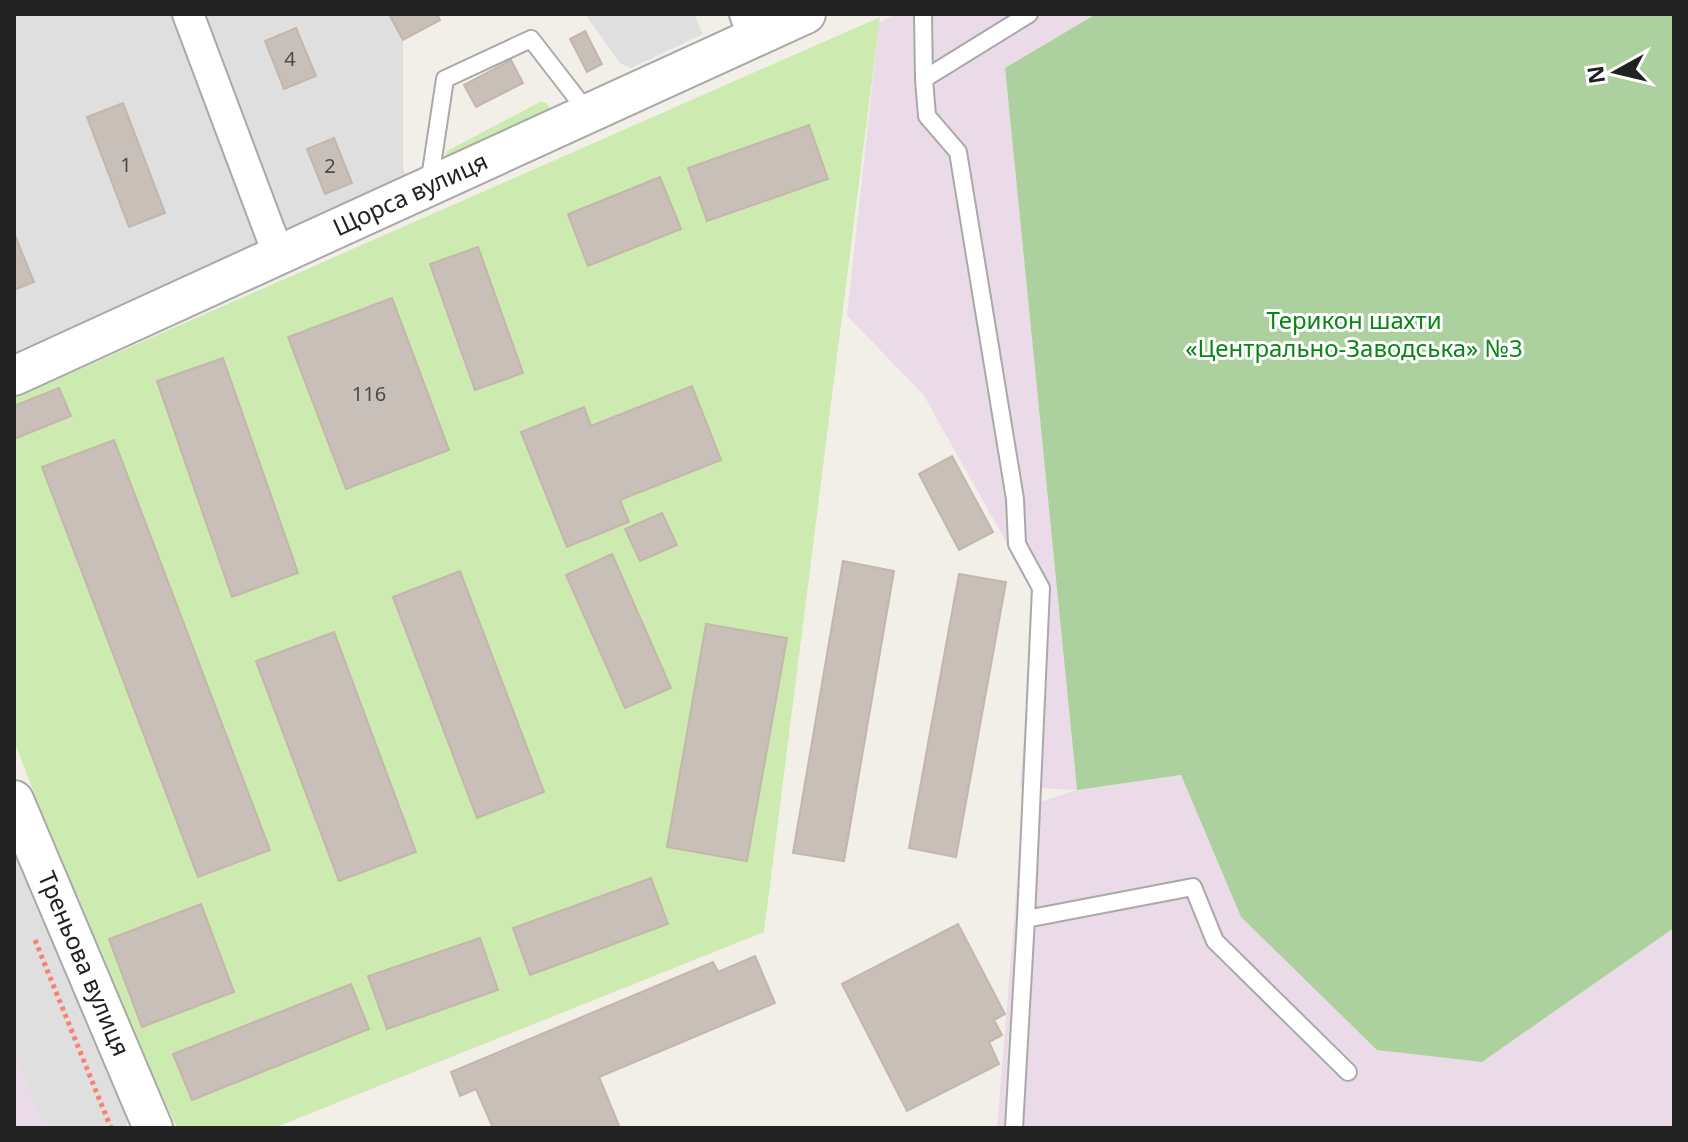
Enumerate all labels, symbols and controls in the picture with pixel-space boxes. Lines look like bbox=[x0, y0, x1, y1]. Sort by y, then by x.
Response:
north arrow bbox=[1576, 32, 1656, 112]
house number: 4 bbox=[284, 45, 296, 72]
text: N bbox=[1579, 64, 1611, 86]
street label: Щорса вулиця bbox=[327, 144, 493, 243]
house number: 1 bbox=[120, 151, 132, 178]
house number: 2 bbox=[324, 152, 336, 179]
park label: Терикон шахти «Центрально-Заводська» №3 bbox=[1185, 303, 1523, 364]
house number: 116 bbox=[352, 380, 386, 407]
street label: Треньова вулиця bbox=[31, 866, 139, 1061]

